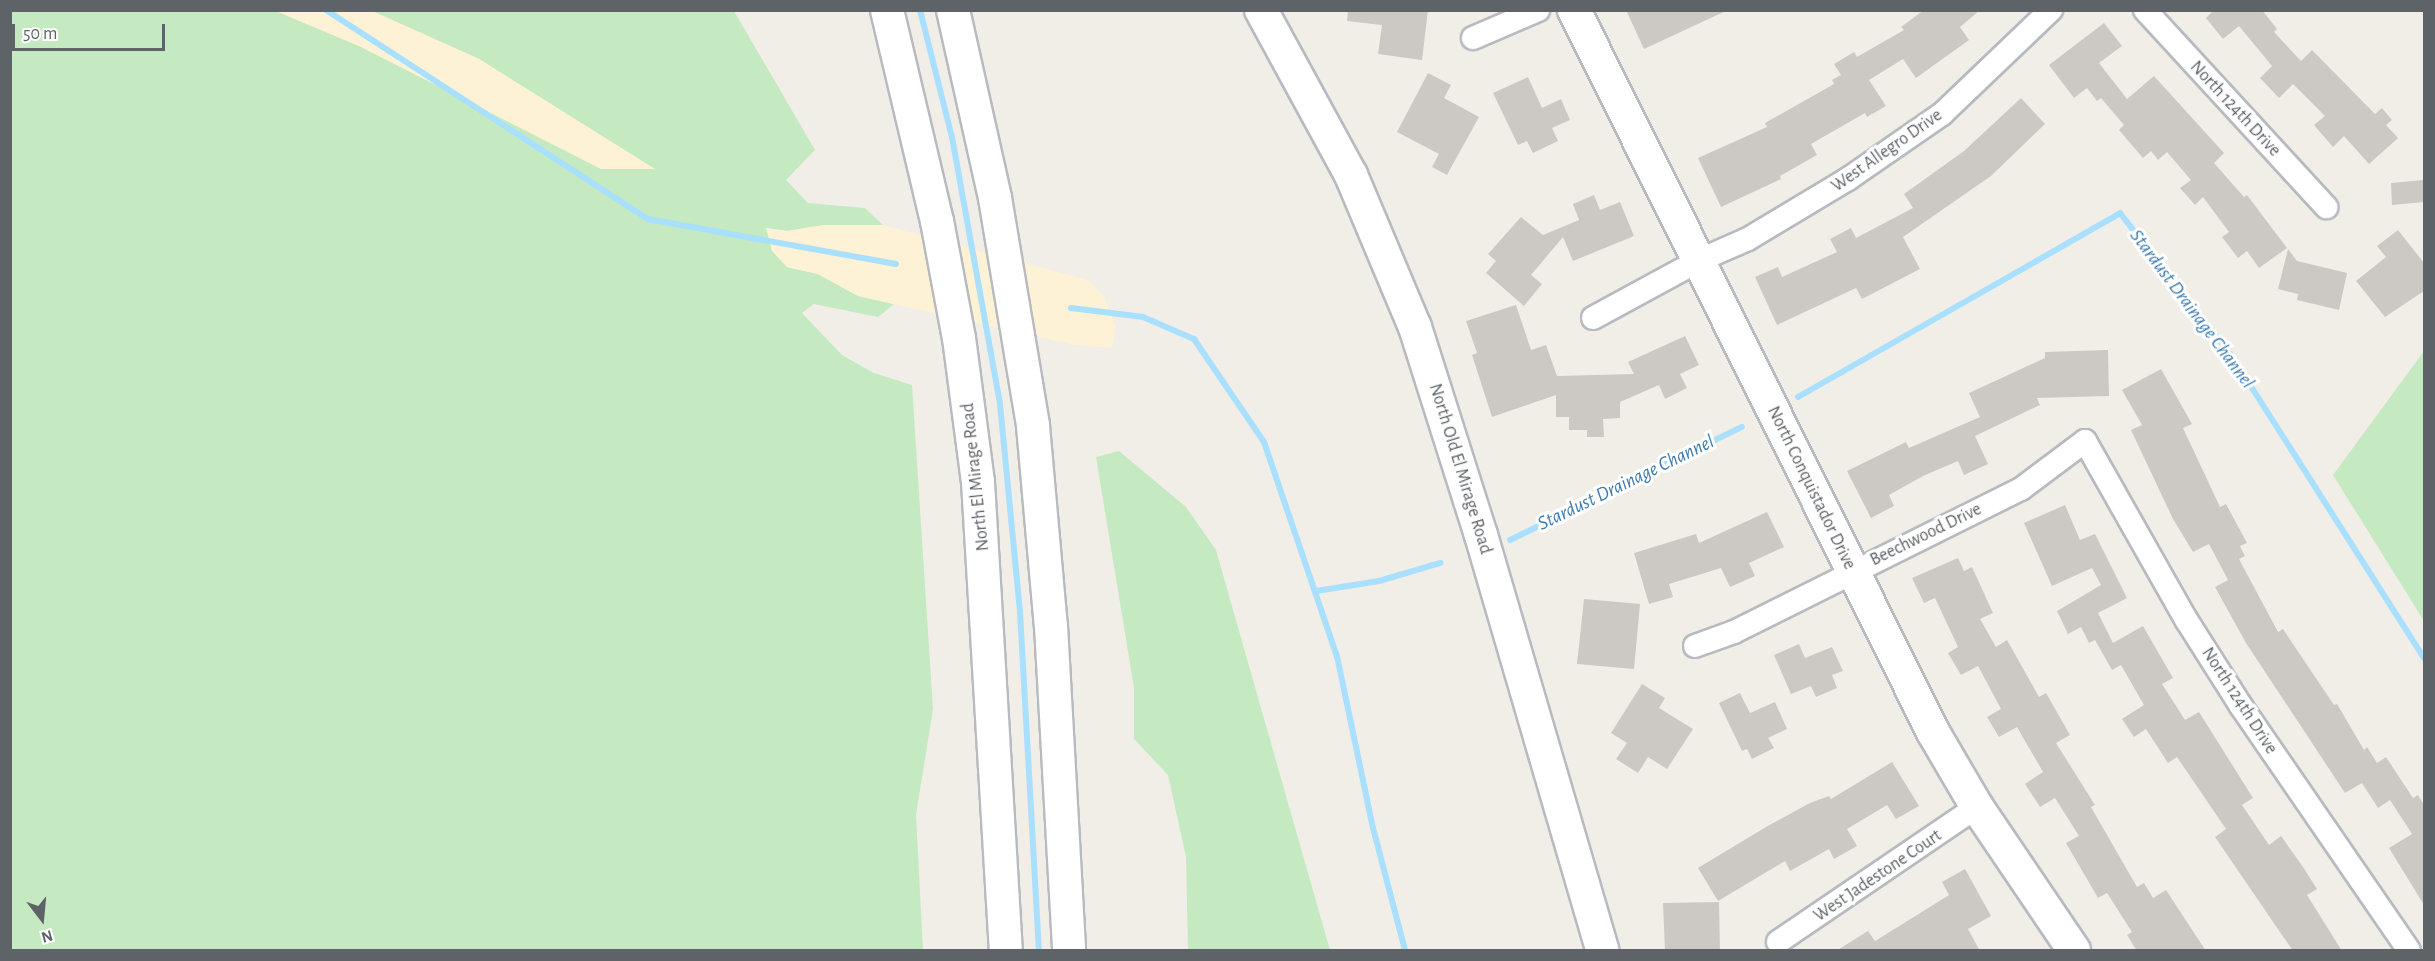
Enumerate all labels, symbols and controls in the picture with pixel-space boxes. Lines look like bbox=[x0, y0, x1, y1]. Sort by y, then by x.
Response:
scale bar bbox=[15, 12, 168, 50]
text: 50 m bbox=[23, 25, 57, 43]
street label: North 124th Drive bbox=[2185, 57, 2285, 161]
street label: West Allegro Drive bbox=[1827, 105, 1947, 197]
water label: Stardust Drainage Channel bbox=[2124, 224, 2260, 394]
street label: North Old El Mirage Road bbox=[1424, 381, 1496, 557]
street label: North El Mirage Road bbox=[957, 402, 995, 552]
street label: North Conquistador Drive bbox=[1762, 403, 1860, 573]
water label: Stardust Drainage Channel bbox=[1534, 430, 1718, 536]
street label: Beechwood Drive bbox=[1867, 499, 1985, 571]
street label: North 124th Drive bbox=[2196, 644, 2282, 758]
street label: West Jadestone Court bbox=[1810, 825, 1946, 927]
north arrow bbox=[12, 889, 72, 949]
text: N bbox=[39, 927, 55, 946]

